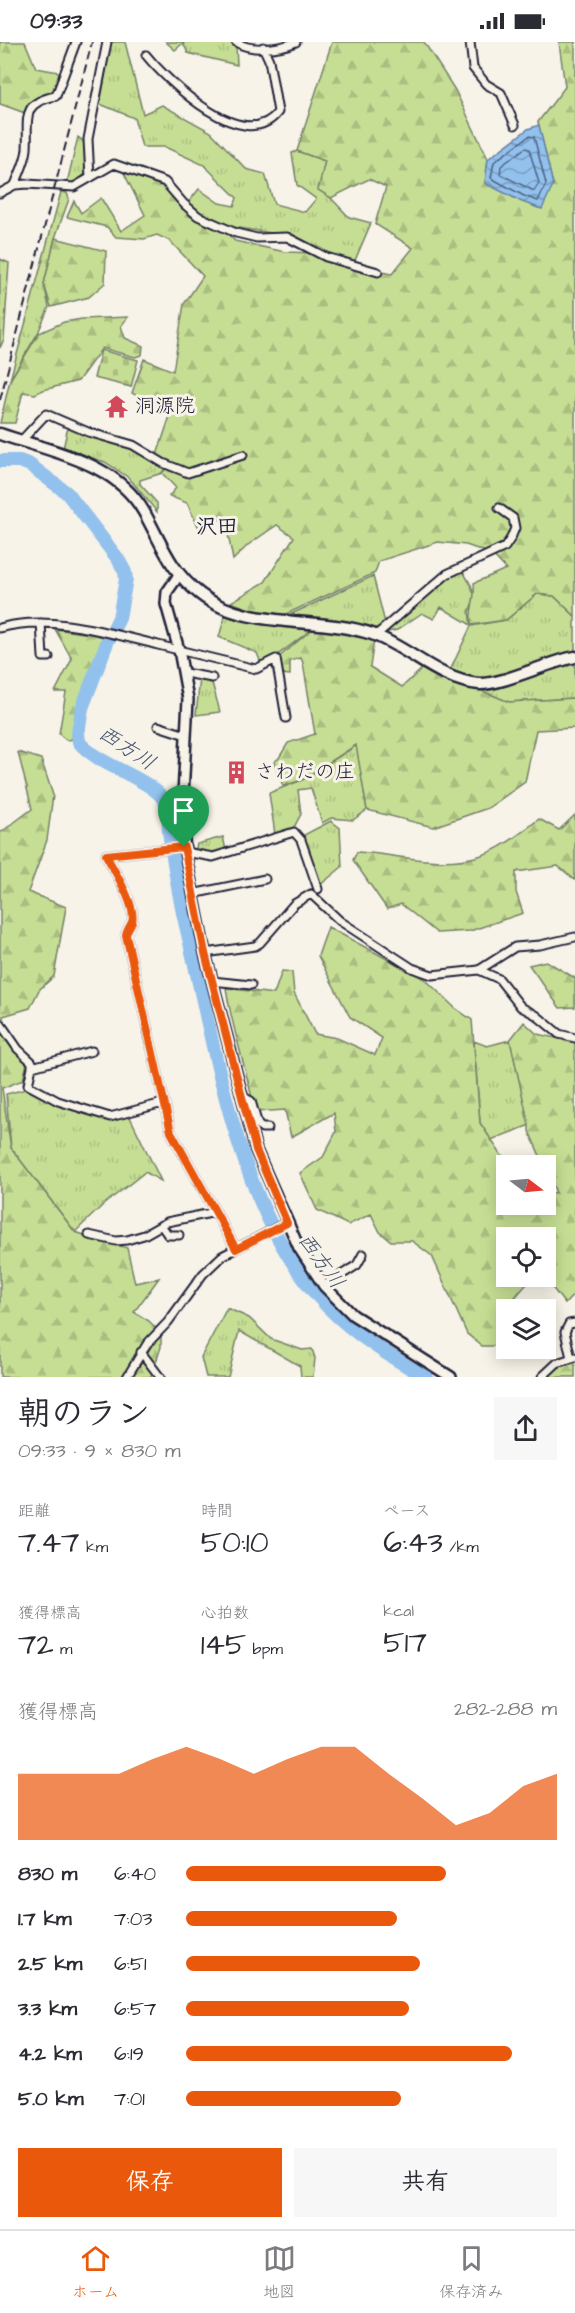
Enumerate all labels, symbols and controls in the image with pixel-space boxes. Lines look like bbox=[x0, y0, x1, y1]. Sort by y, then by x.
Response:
text: 09:33 bbox=[30, 6, 82, 37]
place label: 洞源院 bbox=[135, 392, 195, 420]
temple icon: 洞源院 bbox=[104, 393, 130, 419]
district label: 沢田 bbox=[196, 512, 238, 541]
water label: 西方川 bbox=[93, 719, 161, 777]
place label: さわだの庄 bbox=[255, 758, 355, 786]
building icon: さわだの庄 bbox=[224, 759, 250, 785]
pin bbox=[158, 785, 209, 847]
icon: arrive bbox=[167, 794, 200, 827]
north arrow bbox=[496, 1155, 556, 1215]
map controls bbox=[496, 1155, 556, 1359]
water label: 西方川 bbox=[291, 1227, 351, 1295]
button: locate bbox=[496, 1227, 556, 1287]
button: layers bbox=[496, 1299, 556, 1359]
text: 朝のラン bbox=[18, 1391, 150, 1437]
button: share bbox=[494, 1397, 557, 1460]
text: 09:33 · 9 × 830 m bbox=[18, 1437, 181, 1465]
text: 距離 bbox=[18, 1500, 50, 1522]
text: 時間 bbox=[201, 1500, 233, 1522]
text: ペース bbox=[383, 1500, 430, 1522]
text: 7.47 bbox=[18, 1522, 80, 1564]
text: 50:10 bbox=[201, 1522, 269, 1564]
text: 6:43 bbox=[383, 1522, 443, 1564]
text: km bbox=[80, 1536, 108, 1558]
text: /km bbox=[443, 1536, 479, 1558]
text: kcal bbox=[383, 1600, 414, 1622]
text: 獲得標高 bbox=[18, 1602, 82, 1624]
text: 心拍数 bbox=[201, 1602, 249, 1624]
text: 517 bbox=[383, 1622, 427, 1664]
text: 72 bbox=[18, 1624, 54, 1666]
text: 145 bbox=[201, 1624, 246, 1666]
text: m bbox=[54, 1638, 72, 1660]
text: bpm bbox=[246, 1638, 283, 1660]
text: 282–288 m bbox=[454, 1695, 557, 1723]
text: 獲得標高 bbox=[18, 1698, 98, 1726]
text: 830 m bbox=[18, 1860, 77, 1888]
text: 6:40 bbox=[114, 1860, 156, 1888]
text: 1.7 km bbox=[18, 1905, 72, 1933]
text: 7:03 bbox=[114, 1905, 152, 1933]
text: 2.5 km bbox=[18, 1950, 82, 1978]
text: 6:51 bbox=[114, 1950, 147, 1978]
text: 3.3 km bbox=[18, 1995, 77, 2023]
text: 6:57 bbox=[114, 1995, 156, 2023]
text: 4.2 km bbox=[18, 2040, 82, 2068]
text: 6:19 bbox=[114, 2040, 144, 2068]
text: 5.0 km bbox=[18, 2085, 83, 2113]
text: 7:01 bbox=[114, 2085, 145, 2113]
button: 保存 bbox=[18, 2148, 282, 2217]
button: 共有 bbox=[294, 2148, 557, 2217]
tab: ホーム bbox=[72, 2242, 119, 2303]
tab: 地図 bbox=[263, 2242, 296, 2303]
tab: 保存済み bbox=[439, 2242, 503, 2303]

